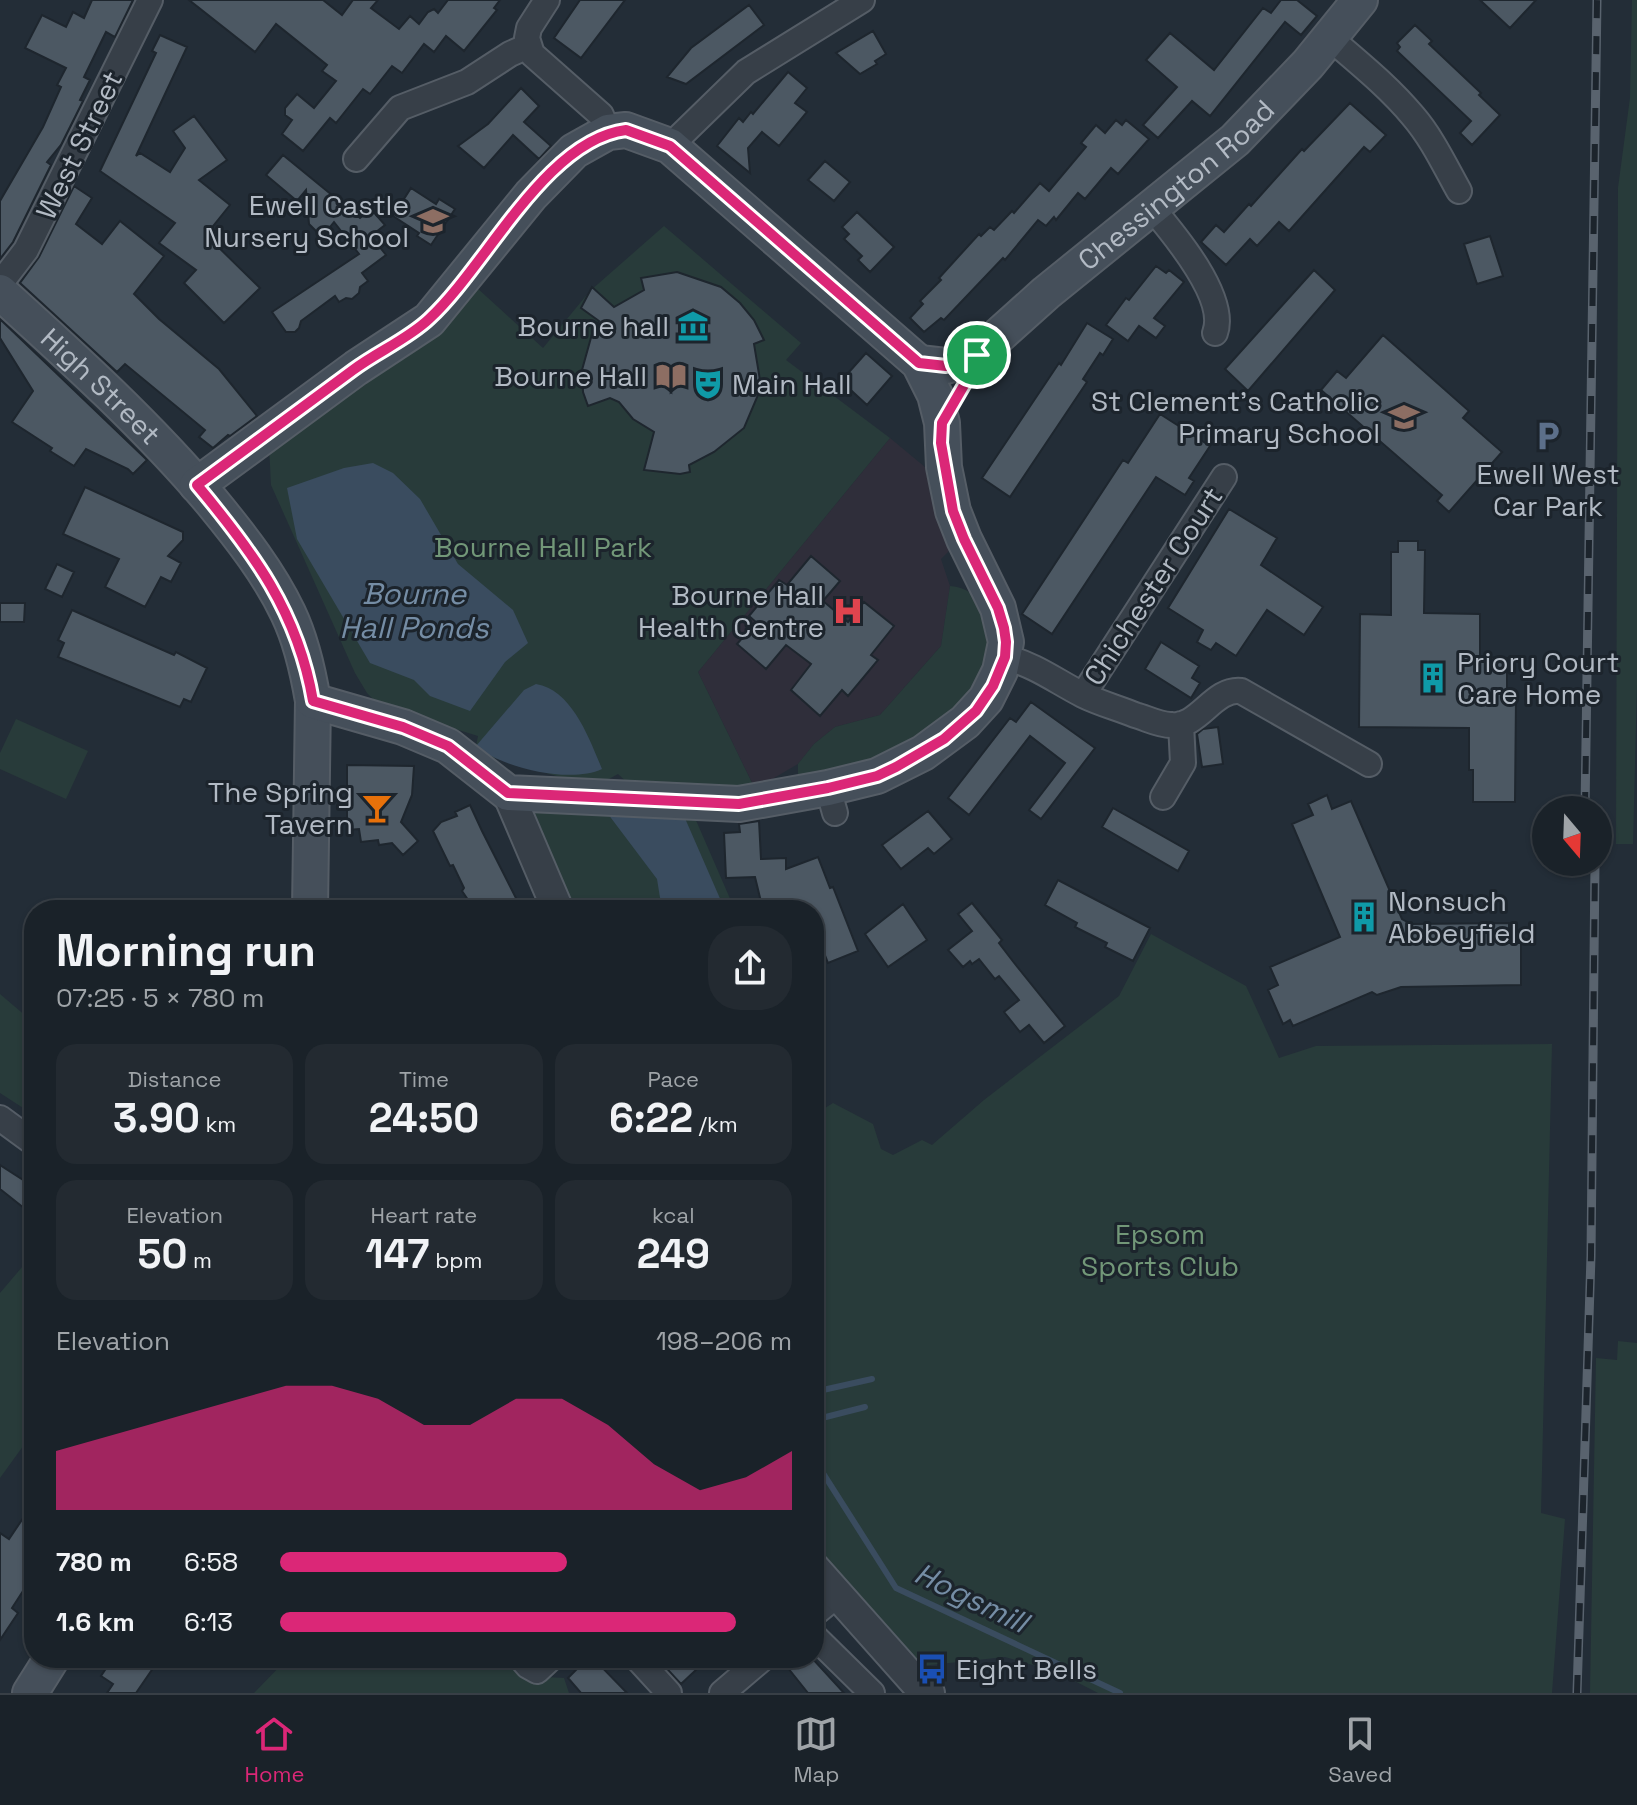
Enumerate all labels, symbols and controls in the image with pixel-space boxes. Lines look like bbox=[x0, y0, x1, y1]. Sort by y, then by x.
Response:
street label: West Street bbox=[28, 65, 130, 225]
street label: Chessington Road bbox=[1071, 92, 1282, 278]
place label: Ewell Castle Nursery School bbox=[204, 187, 409, 255]
school or university icon: Ewell Castle Nursery School bbox=[416, 204, 450, 238]
place label: Bourne hall bbox=[518, 308, 669, 344]
museum icon: Bourne hall bbox=[676, 309, 710, 343]
street label: High Street bbox=[33, 320, 169, 452]
pin bbox=[943, 321, 1011, 389]
icon: arrive bbox=[955, 333, 999, 377]
place label: Bourne Hall bbox=[494, 358, 647, 394]
library icon: Bourne Hall bbox=[654, 359, 688, 393]
place label: Main Hall bbox=[732, 366, 852, 402]
theatre icon: Main Hall bbox=[691, 367, 725, 401]
place label: St Clement's Catholic Primary School bbox=[1091, 383, 1380, 451]
school or university icon: St Clement's Catholic Primary School bbox=[1387, 400, 1421, 434]
parking icon: Ewell West Car Park bbox=[1531, 419, 1565, 453]
place label: Ewell West Car Park bbox=[1476, 456, 1620, 524]
street label: Chichester Court bbox=[1075, 480, 1231, 692]
park label: Bourne Hall Park bbox=[434, 529, 652, 565]
water label: Bourne Hall Ponds bbox=[340, 574, 490, 647]
place label: Bourne Hall Health Centre bbox=[638, 577, 824, 645]
hospital icon: Bourne Hall Health Centre bbox=[831, 594, 865, 628]
place label: Priory Court Care Home bbox=[1457, 644, 1619, 712]
building icon: Priory Court Care Home bbox=[1416, 661, 1450, 695]
place label: The Spring Tavern bbox=[208, 774, 353, 842]
bar icon: The Spring Tavern bbox=[360, 791, 394, 825]
north arrow bbox=[1532, 796, 1612, 876]
map controls bbox=[1532, 796, 1612, 876]
place label: Nonsuch Abbeyfield bbox=[1388, 883, 1535, 951]
building icon: Nonsuch Abbeyfield bbox=[1347, 900, 1381, 934]
text: Morning run bbox=[56, 923, 316, 979]
button: share bbox=[708, 926, 792, 1010]
text: 07:25 · 5 × 780 m bbox=[56, 981, 264, 1015]
text: Distance bbox=[128, 1065, 222, 1093]
text: Time bbox=[399, 1065, 449, 1093]
text: Pace bbox=[648, 1065, 699, 1093]
text: 3.90 bbox=[113, 1093, 200, 1144]
text: 24:50 bbox=[369, 1093, 479, 1144]
text: 6:22 bbox=[609, 1093, 693, 1144]
text: km bbox=[200, 1110, 236, 1138]
text: /km bbox=[693, 1110, 738, 1138]
text: Elevation bbox=[126, 1201, 223, 1229]
text: Heart rate bbox=[371, 1201, 477, 1229]
text: kcal bbox=[652, 1201, 695, 1229]
park label: Epsom Sports Club bbox=[1081, 1216, 1239, 1284]
text: 50 bbox=[137, 1229, 187, 1280]
text: 147 bbox=[366, 1229, 430, 1280]
text: 249 bbox=[637, 1229, 710, 1280]
text: m bbox=[187, 1246, 212, 1274]
text: bpm bbox=[430, 1246, 482, 1274]
text: Elevation bbox=[56, 1324, 170, 1358]
text: 198–206 m bbox=[656, 1324, 792, 1358]
text: 780 m bbox=[56, 1545, 132, 1579]
text: 6:58 bbox=[184, 1545, 238, 1579]
water label: Hogsmill bbox=[908, 1553, 1037, 1643]
text: 1.6 km bbox=[56, 1605, 135, 1639]
text: 6:13 bbox=[184, 1605, 233, 1639]
place label: Eight Bells bbox=[956, 1651, 1097, 1687]
bus stop icon: Eight Bells bbox=[915, 1652, 949, 1686]
tab: Home bbox=[245, 1712, 304, 1788]
tab: Map bbox=[793, 1712, 839, 1788]
tab: Saved bbox=[1328, 1712, 1393, 1788]

